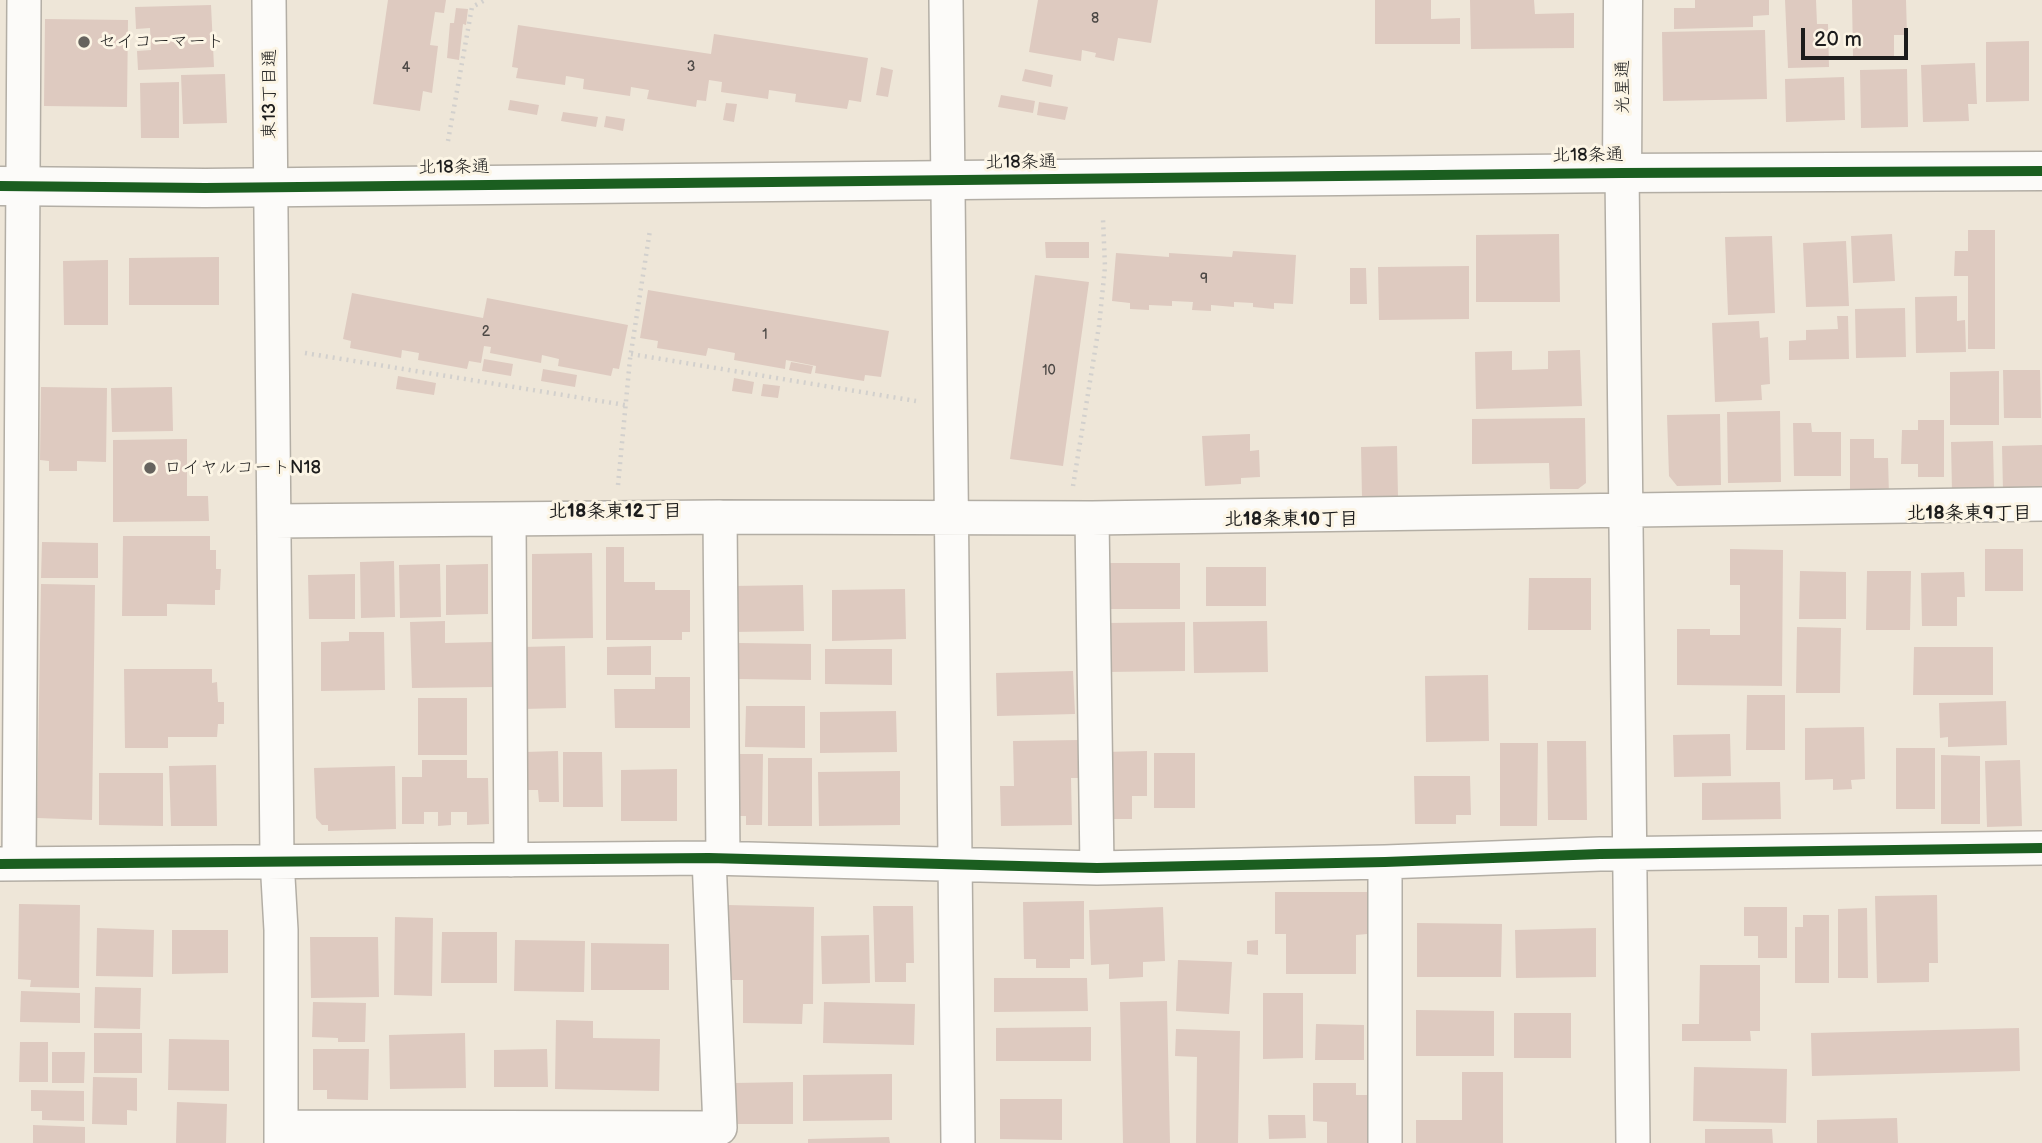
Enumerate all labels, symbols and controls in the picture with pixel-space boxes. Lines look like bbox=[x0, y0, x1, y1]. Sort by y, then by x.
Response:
house number: 8 bbox=[1091, 11, 1099, 27]
scale bar bbox=[1804, 14, 1911, 58]
text: 20 m bbox=[1814, 27, 1862, 52]
place label: セイコーマート bbox=[98, 31, 224, 53]
marker: セイコーマート bbox=[76, 34, 92, 50]
street label: 東13丁目通 bbox=[259, 49, 281, 139]
house number: 3 bbox=[687, 59, 695, 75]
house number: 4 bbox=[402, 60, 410, 76]
street label: 光星通 bbox=[1612, 60, 1634, 114]
street label: 北18条通 bbox=[1552, 145, 1624, 167]
street label: 北18条通 bbox=[985, 152, 1057, 174]
street label: 北18条通 bbox=[418, 157, 490, 179]
house number: 9 bbox=[1200, 271, 1208, 287]
house number: 2 bbox=[482, 324, 490, 340]
house number: 1 bbox=[762, 327, 768, 343]
house number: 10 bbox=[1042, 363, 1056, 379]
place label: ロイヤルコートN18 bbox=[164, 457, 321, 479]
marker: ロイヤルコートN18 bbox=[142, 460, 158, 476]
district label: 北18条東12丁目 bbox=[548, 501, 682, 523]
district label: 北18条東9丁目 bbox=[1906, 503, 2032, 525]
district label: 北18条東10丁目 bbox=[1224, 509, 1358, 531]

